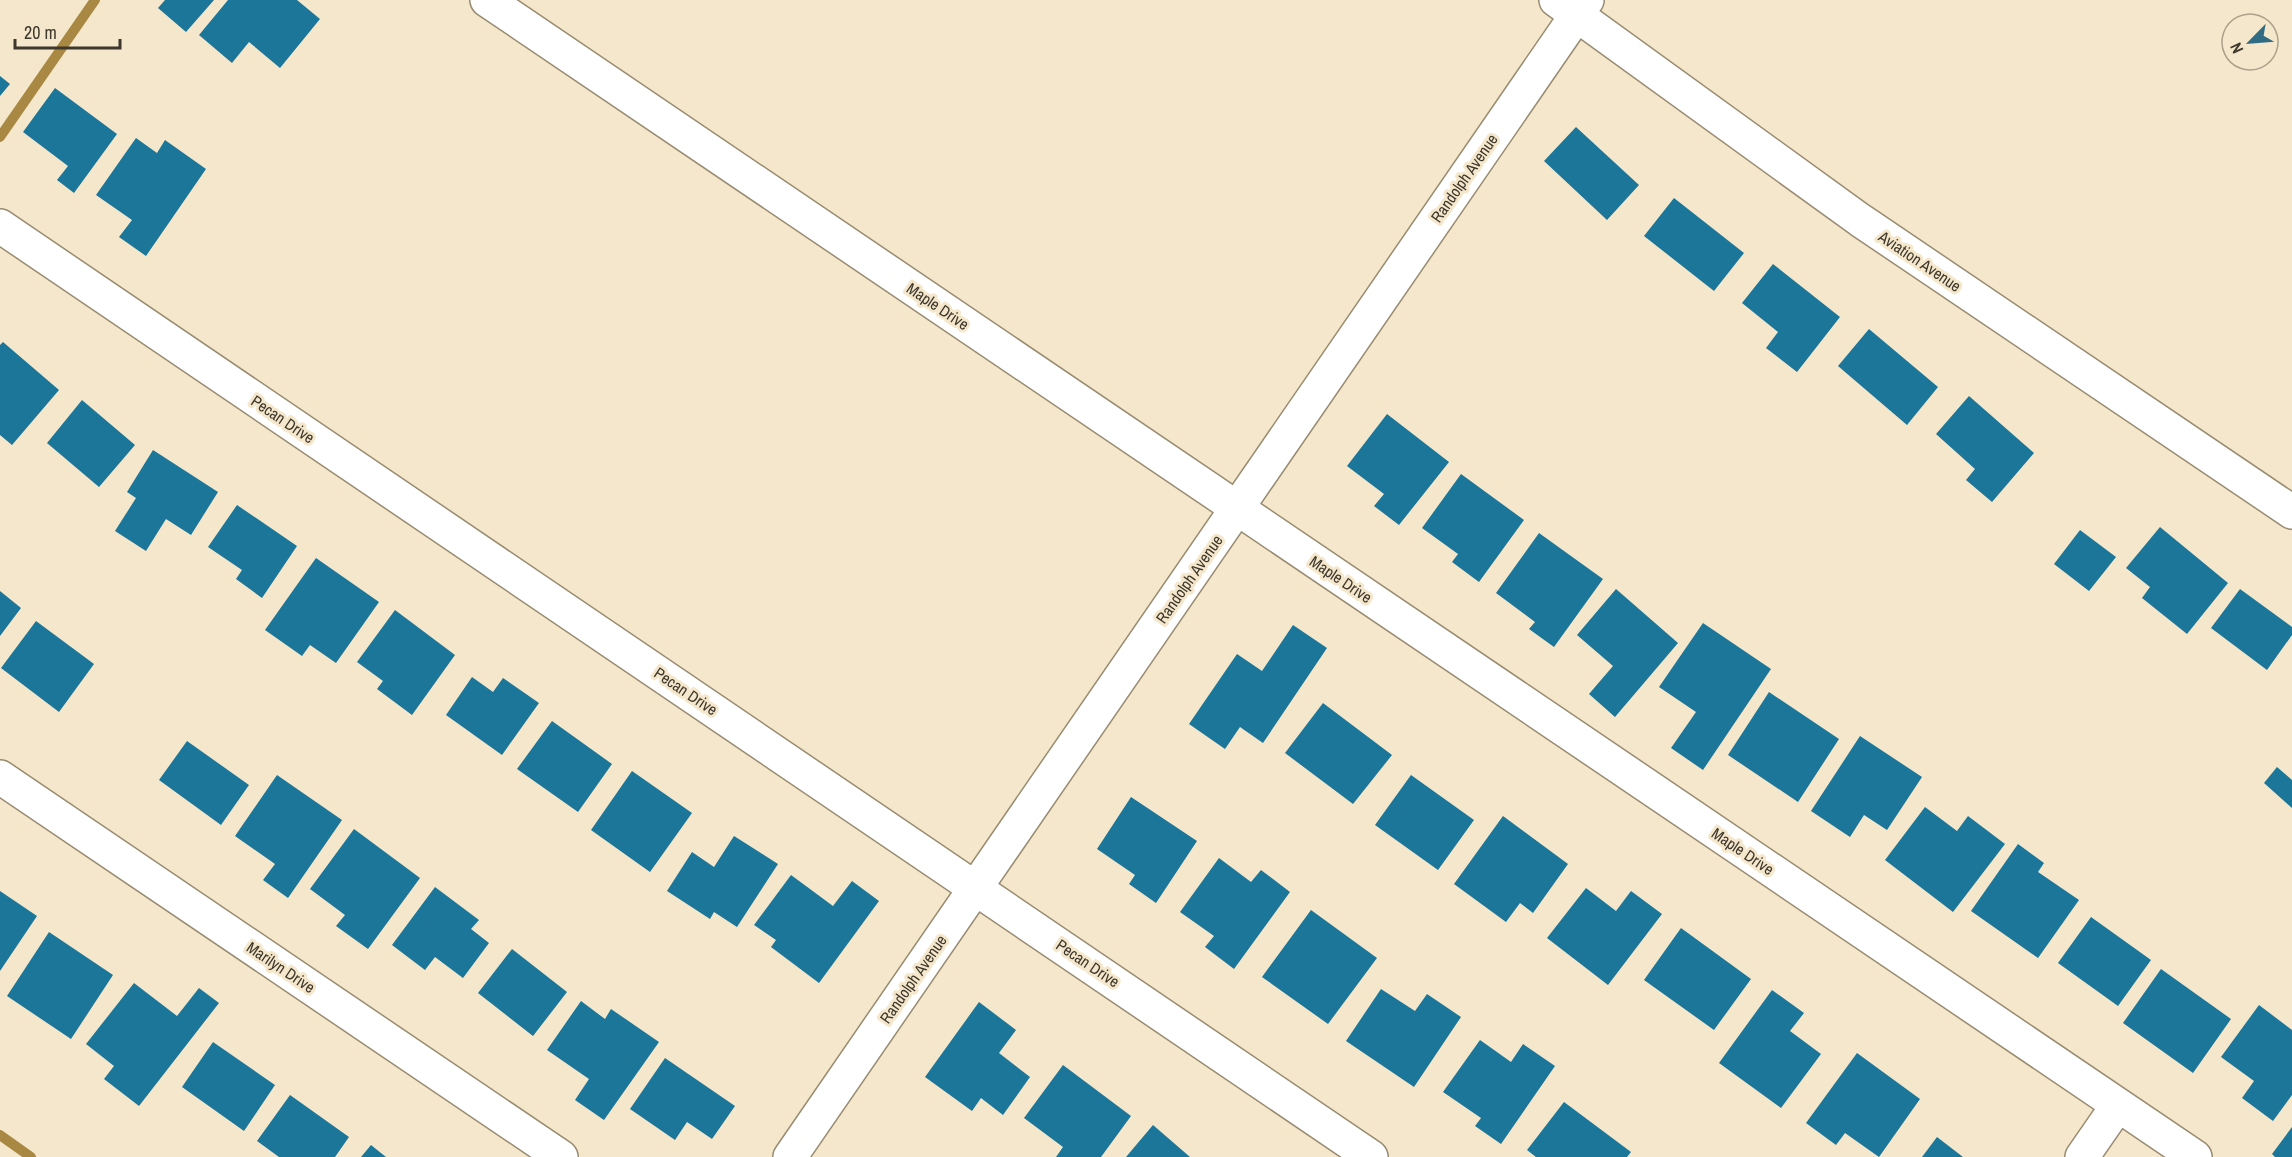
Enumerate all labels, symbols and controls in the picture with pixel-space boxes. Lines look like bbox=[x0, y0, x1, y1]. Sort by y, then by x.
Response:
scale bar bbox=[15, 12, 120, 50]
north arrow bbox=[2220, 12, 2280, 72]
text: 20 m bbox=[24, 20, 57, 45]
text: N bbox=[2224, 39, 2248, 57]
street label: Randolph Avenue bbox=[1425, 129, 1503, 227]
street label: Aviation Avenue bbox=[1874, 225, 1966, 297]
street label: Maple Drive bbox=[903, 277, 973, 335]
street label: Pecan Drive bbox=[247, 390, 319, 448]
street label: Randolph Avenue bbox=[1150, 530, 1228, 628]
street label: Maple Drive bbox=[1306, 550, 1376, 608]
street label: Pecan Drive bbox=[650, 662, 722, 720]
street label: Maple Drive bbox=[1708, 822, 1778, 880]
street label: Randolph Avenue bbox=[874, 930, 952, 1028]
street label: Pecan Drive bbox=[1052, 934, 1124, 992]
street label: Marilyn Drive bbox=[243, 936, 319, 998]

